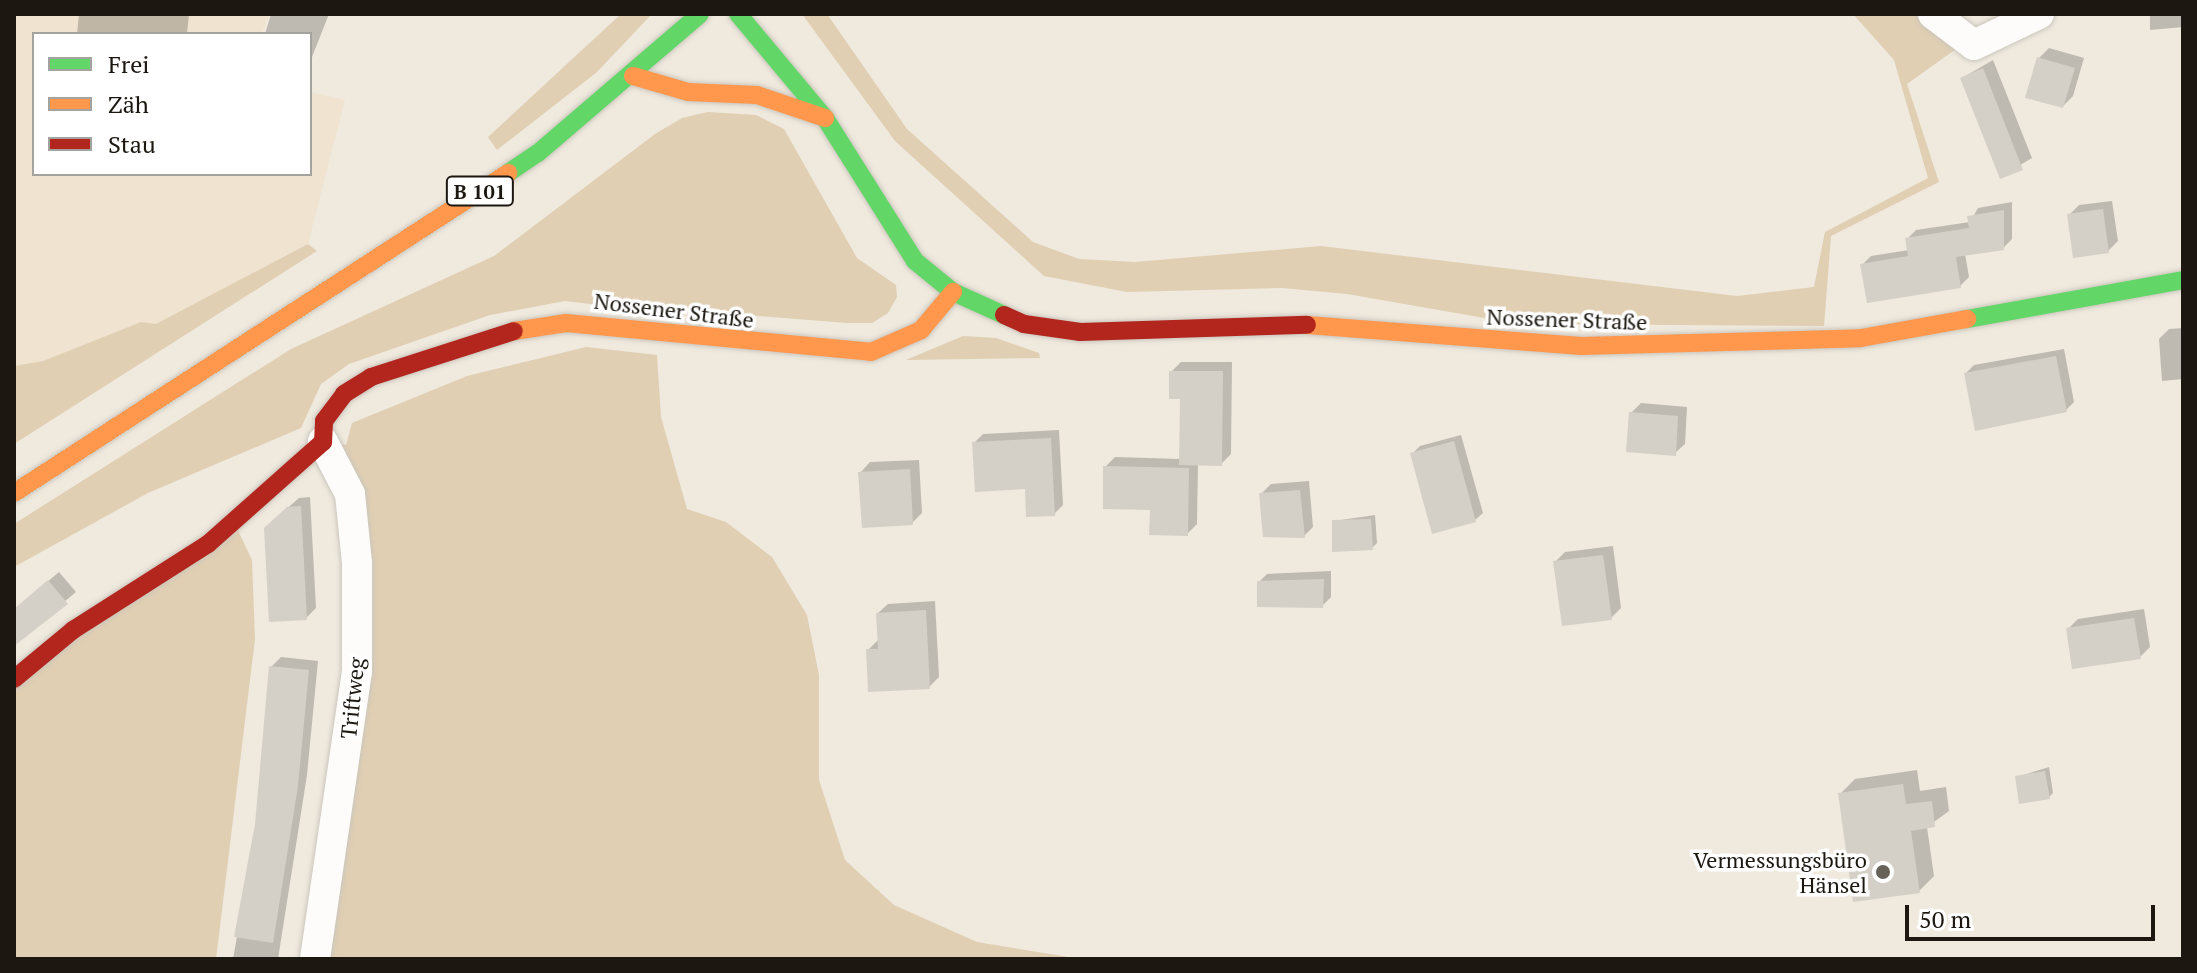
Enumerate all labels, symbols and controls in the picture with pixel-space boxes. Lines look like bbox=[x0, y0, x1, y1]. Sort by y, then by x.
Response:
legend bbox=[32, 32, 312, 176]
text: Frei bbox=[108, 48, 150, 80]
text: Zäh bbox=[108, 88, 149, 120]
text: Stau bbox=[108, 128, 156, 160]
road number: B 101 bbox=[444, 175, 516, 207]
street label: Nossener Straße bbox=[593, 287, 755, 333]
street label: Nossener Straße bbox=[1486, 303, 1648, 335]
street label: Triftweg bbox=[335, 656, 369, 740]
place label: Vermessungsbüro Hänsel bbox=[1693, 846, 1867, 898]
marker: Vermessungsbüro Hänsel bbox=[1874, 863, 1892, 881]
scale bar bbox=[1909, 889, 2159, 939]
text: 50 m bbox=[1919, 903, 1971, 935]

